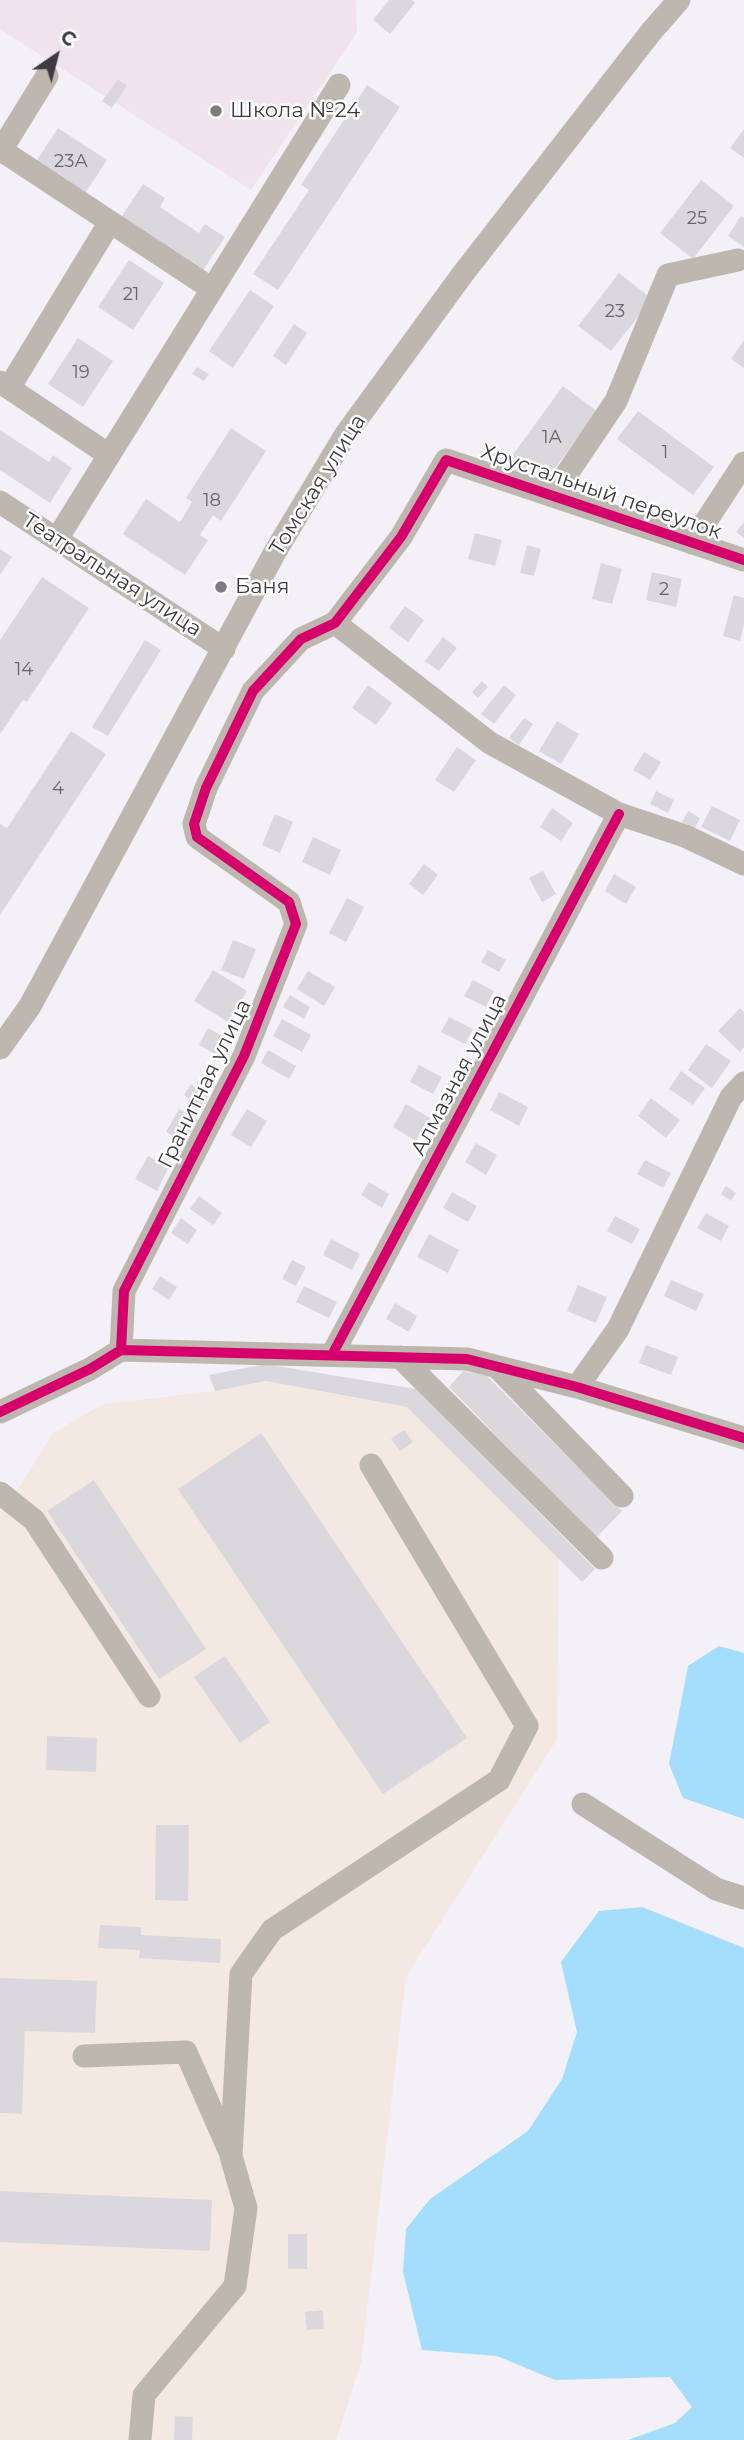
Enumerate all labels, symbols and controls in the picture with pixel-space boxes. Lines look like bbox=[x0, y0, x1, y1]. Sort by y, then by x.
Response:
north arrow bbox=[21, 21, 91, 91]
text: С bbox=[56, 25, 81, 52]
place label: Школа №24 bbox=[230, 98, 360, 124]
marker: Школа №24 bbox=[208, 103, 224, 119]
house number: 23А bbox=[54, 151, 88, 173]
house number: 25 bbox=[687, 208, 707, 230]
house number: 21 bbox=[123, 284, 139, 306]
house number: 23 bbox=[605, 301, 625, 323]
house number: 19 bbox=[72, 362, 90, 384]
street label: Томская улица bbox=[265, 410, 371, 560]
house number: 1А bbox=[542, 427, 562, 449]
street label: Хрустальный переулок bbox=[477, 439, 725, 545]
house number: 1 bbox=[662, 442, 668, 464]
house number: 18 bbox=[203, 490, 221, 512]
street label: Театральная улица bbox=[18, 508, 206, 642]
place label: Баня bbox=[235, 574, 289, 600]
marker: Баня bbox=[213, 579, 229, 595]
house number: 2 bbox=[659, 579, 669, 601]
house number: 14 bbox=[15, 659, 33, 681]
house number: 4 bbox=[52, 778, 64, 800]
street label: Алмазная улица bbox=[406, 990, 512, 1160]
street label: Гранитная улица bbox=[153, 995, 257, 1173]

